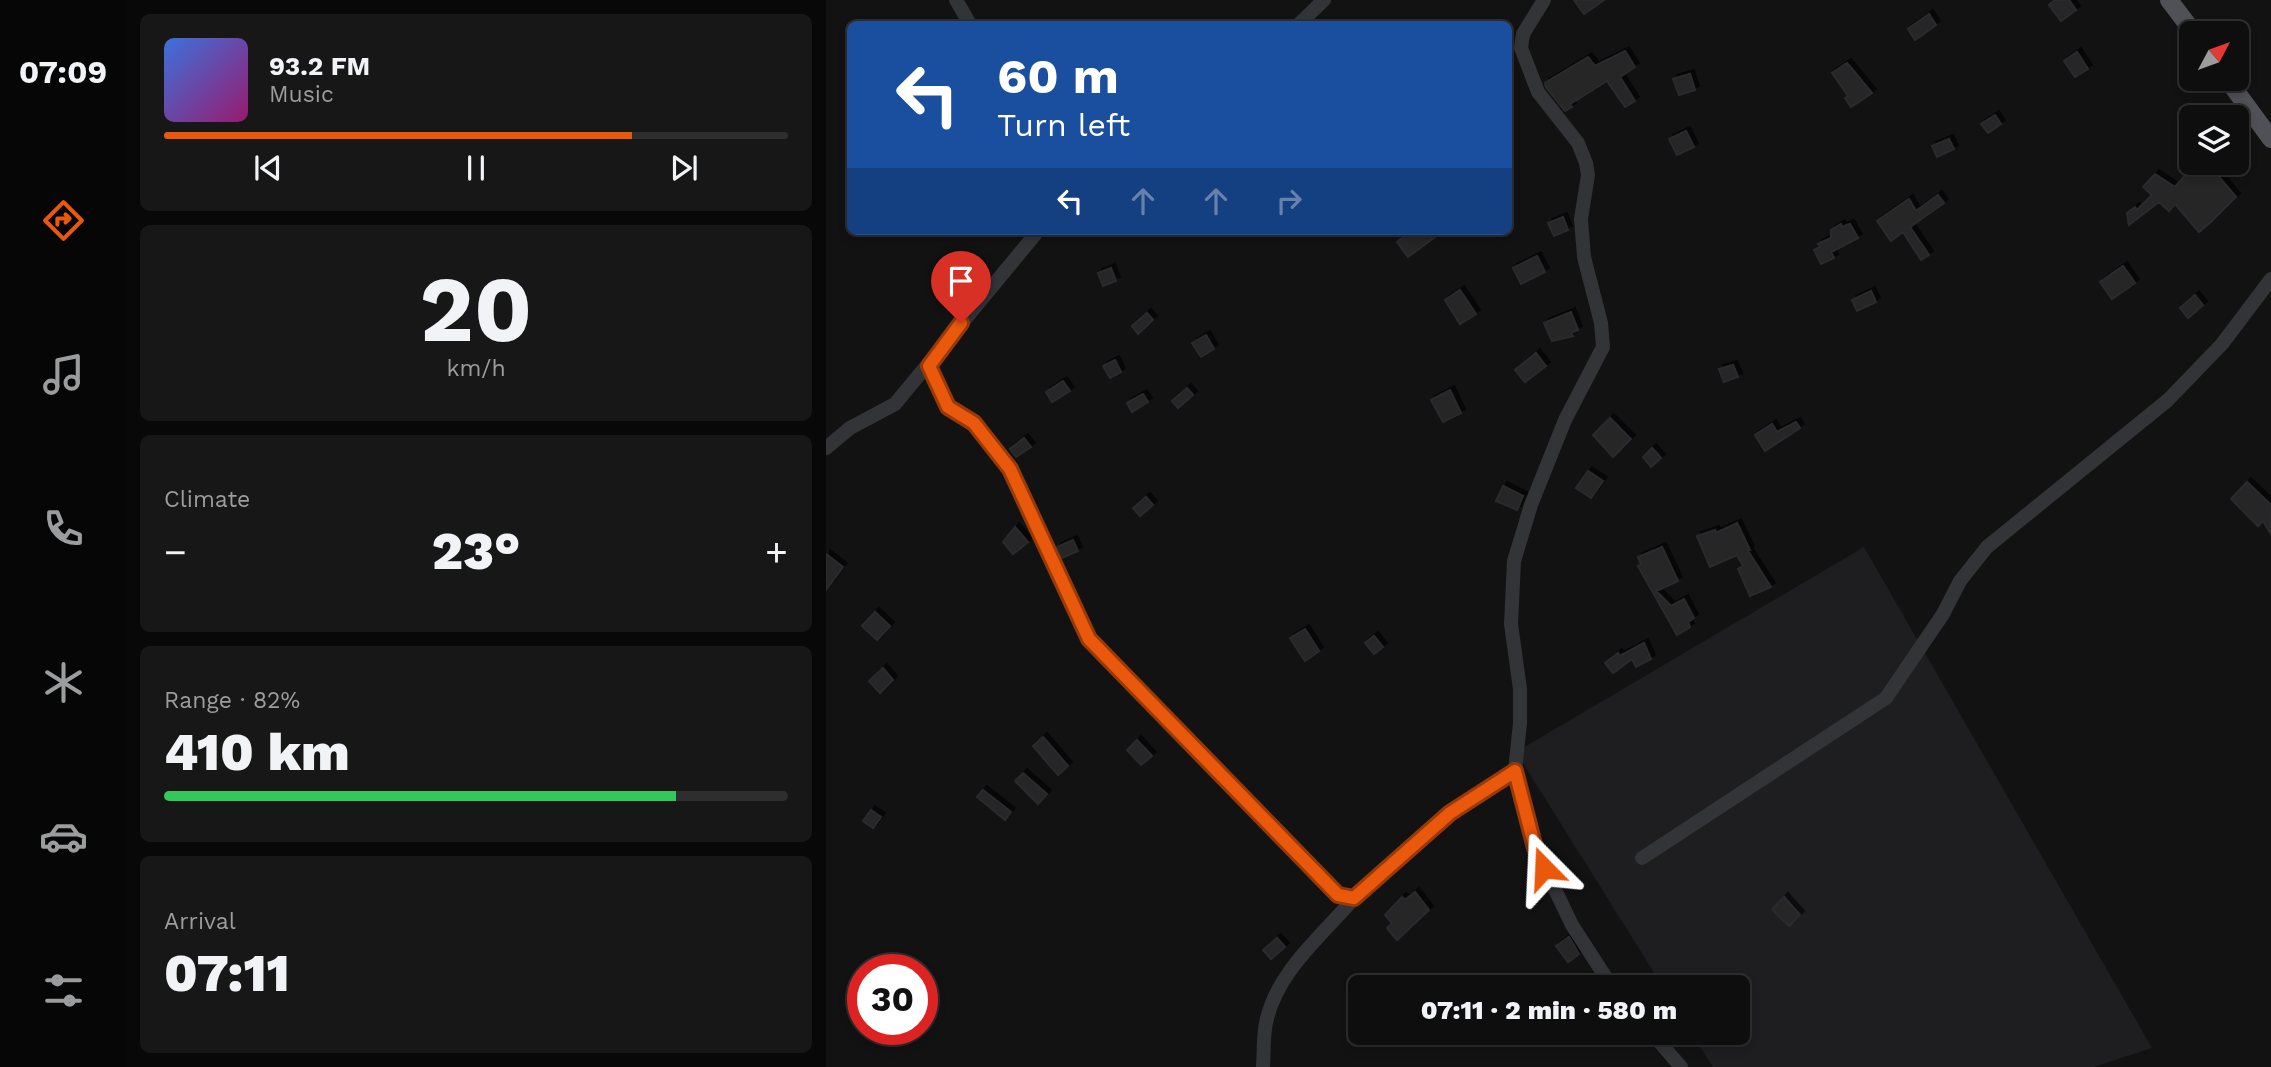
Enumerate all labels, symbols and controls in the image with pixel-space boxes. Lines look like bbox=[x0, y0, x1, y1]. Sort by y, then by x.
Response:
north arrow bbox=[2179, 21, 2249, 91]
map controls bbox=[2179, 21, 2249, 175]
text: 60 m bbox=[997, 47, 1119, 105]
icon: left bbox=[882, 49, 973, 140]
text: 93.2 FM bbox=[269, 51, 370, 81]
text: 07:09 bbox=[19, 53, 107, 91]
text: Music bbox=[269, 81, 334, 108]
button: layers bbox=[2179, 105, 2249, 175]
text: Turn left bbox=[997, 106, 1130, 144]
icon: previous bbox=[249, 149, 287, 187]
icon: pause bbox=[457, 149, 495, 187]
icon: next bbox=[665, 149, 703, 187]
icon: left bbox=[1051, 182, 1089, 220]
icon: ahead bbox=[1124, 182, 1162, 220]
icon: ahead bbox=[1197, 182, 1235, 220]
icon: right bbox=[1270, 182, 1308, 220]
icon: directions bbox=[39, 196, 88, 245]
pin bbox=[931, 251, 991, 323]
text: 20 bbox=[420, 256, 532, 363]
icon: arrive bbox=[942, 262, 980, 300]
icon: music bbox=[39, 350, 88, 399]
text: km/h bbox=[446, 355, 506, 382]
text: Climate bbox=[164, 486, 250, 513]
icon: phone bbox=[39, 504, 88, 553]
text: 23° bbox=[432, 521, 520, 582]
text: − bbox=[164, 530, 187, 574]
text: + bbox=[765, 530, 788, 574]
icon: climate bbox=[39, 658, 88, 707]
text: Range · 82% bbox=[164, 687, 300, 714]
text: 410 km bbox=[164, 722, 350, 783]
icon: car bbox=[39, 812, 88, 861]
position arrow bbox=[1507, 831, 1581, 905]
text: Arrival bbox=[164, 908, 236, 935]
text: 07:11 bbox=[164, 943, 290, 1004]
speed limit sign: 30 bbox=[847, 954, 938, 1045]
icon: filters bbox=[39, 966, 88, 1015]
text: 07:11 · 2 min · 580 m bbox=[1421, 995, 1677, 1025]

